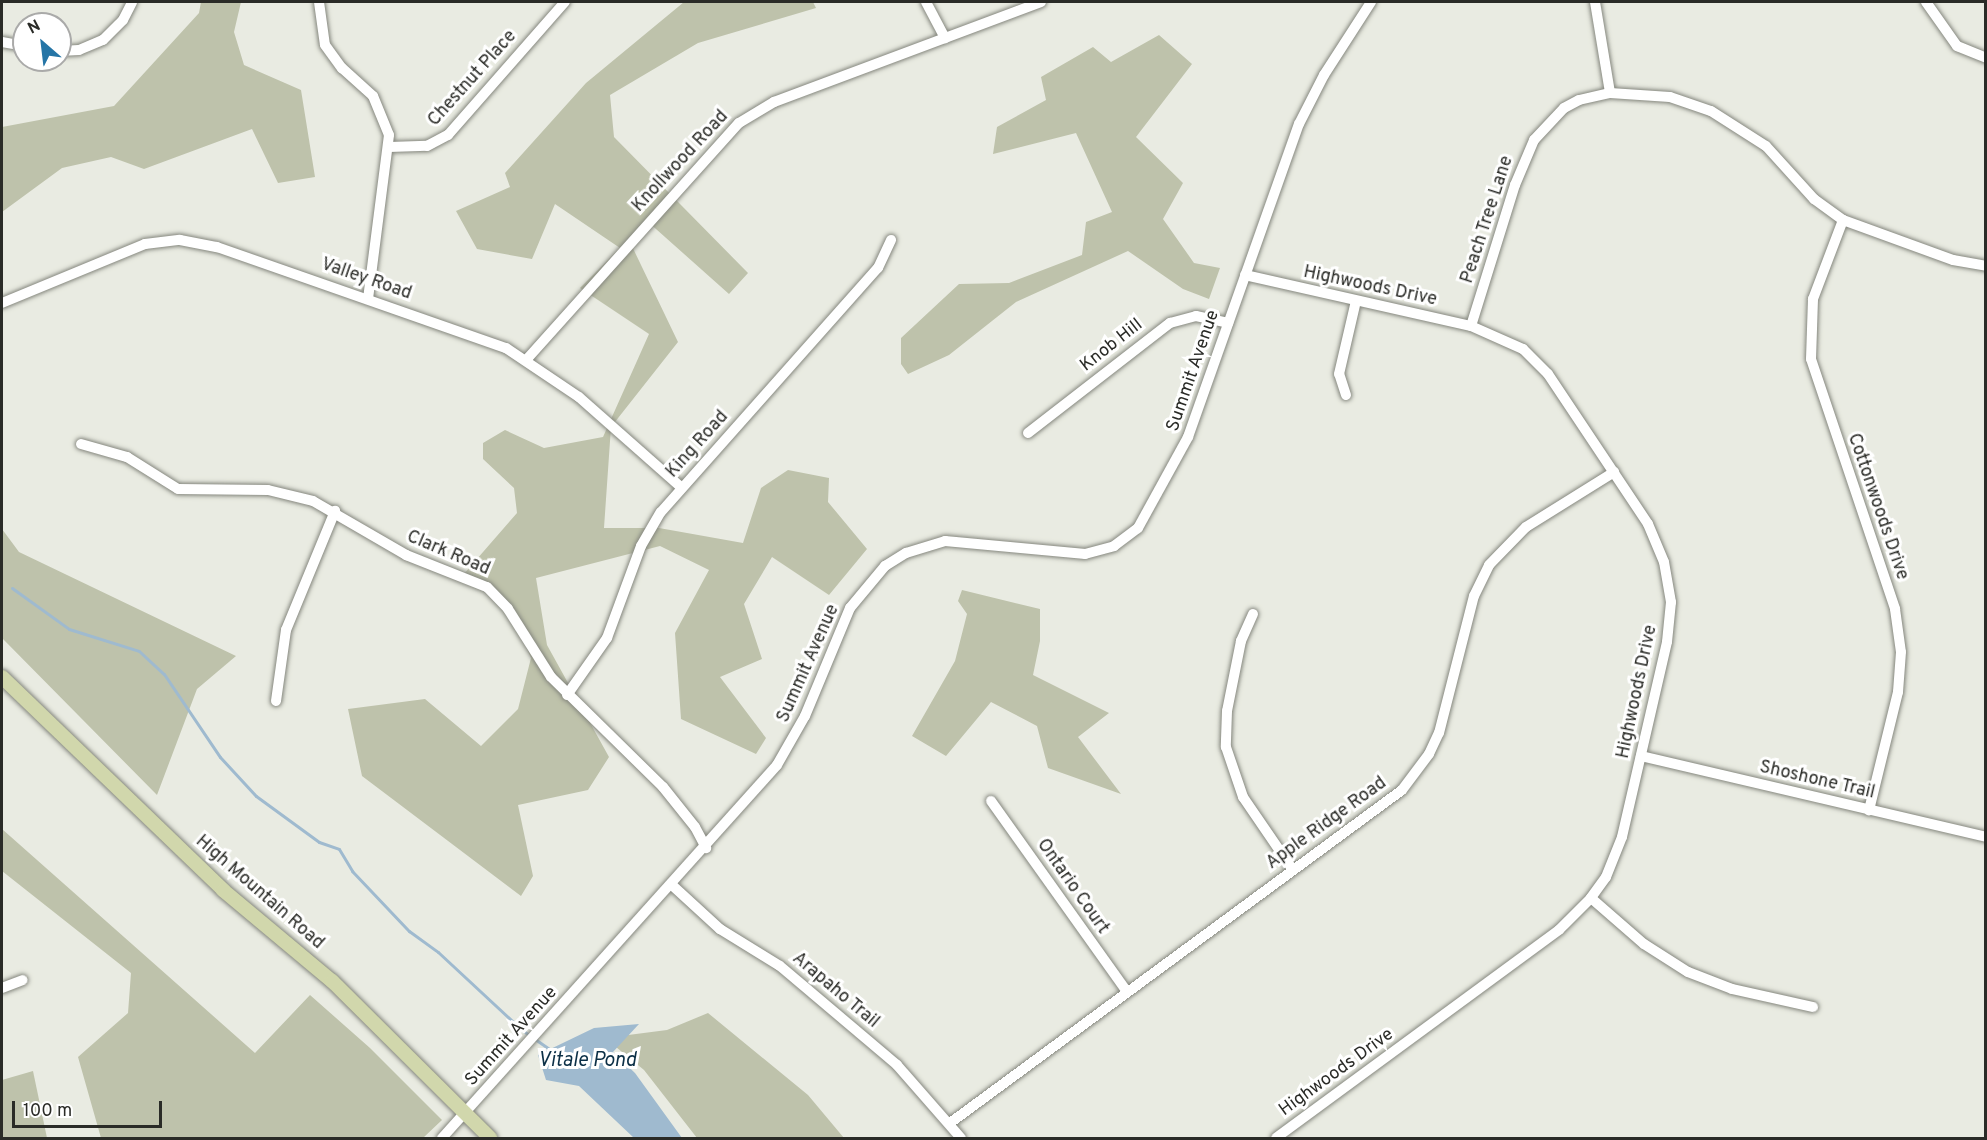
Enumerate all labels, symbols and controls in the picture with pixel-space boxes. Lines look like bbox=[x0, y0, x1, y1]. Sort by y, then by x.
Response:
north arrow bbox=[12, 12, 72, 72]
text: N bbox=[25, 16, 44, 39]
street label: Chestnut Place bbox=[424, 27, 522, 131]
street label: Knollwood Road bbox=[628, 107, 734, 217]
street label: Peach Tree Lane bbox=[1457, 153, 1519, 287]
street label: Valley Road bbox=[318, 254, 414, 306]
street label: Highwoods Drive bbox=[1301, 262, 1439, 312]
street label: Summit Avenue bbox=[1163, 307, 1225, 435]
street label: Knob Hill bbox=[1076, 315, 1148, 377]
street label: King Road bbox=[662, 407, 734, 483]
street label: Cottonwoods Drive bbox=[1842, 431, 1912, 583]
street label: Clark Road bbox=[403, 527, 493, 581]
street label: Summit Avenue bbox=[773, 601, 845, 727]
street label: Highwoods Drive bbox=[1613, 623, 1663, 761]
street label: Shoshone Trail bbox=[1757, 757, 1877, 805]
street label: Apple Ridge Road bbox=[1263, 773, 1391, 875]
street label: High Mountain Road bbox=[190, 831, 328, 955]
street label: Ontario Court bbox=[1031, 835, 1113, 939]
street label: Arapaho Trail bbox=[787, 948, 883, 1034]
street label: Summit Avenue bbox=[461, 982, 563, 1092]
street label: Highwoods Drive bbox=[1276, 1024, 1398, 1122]
water label: Vitale Pond bbox=[538, 1049, 636, 1073]
scale bar bbox=[15, 1089, 165, 1127]
text: 100 m bbox=[23, 1100, 72, 1123]

